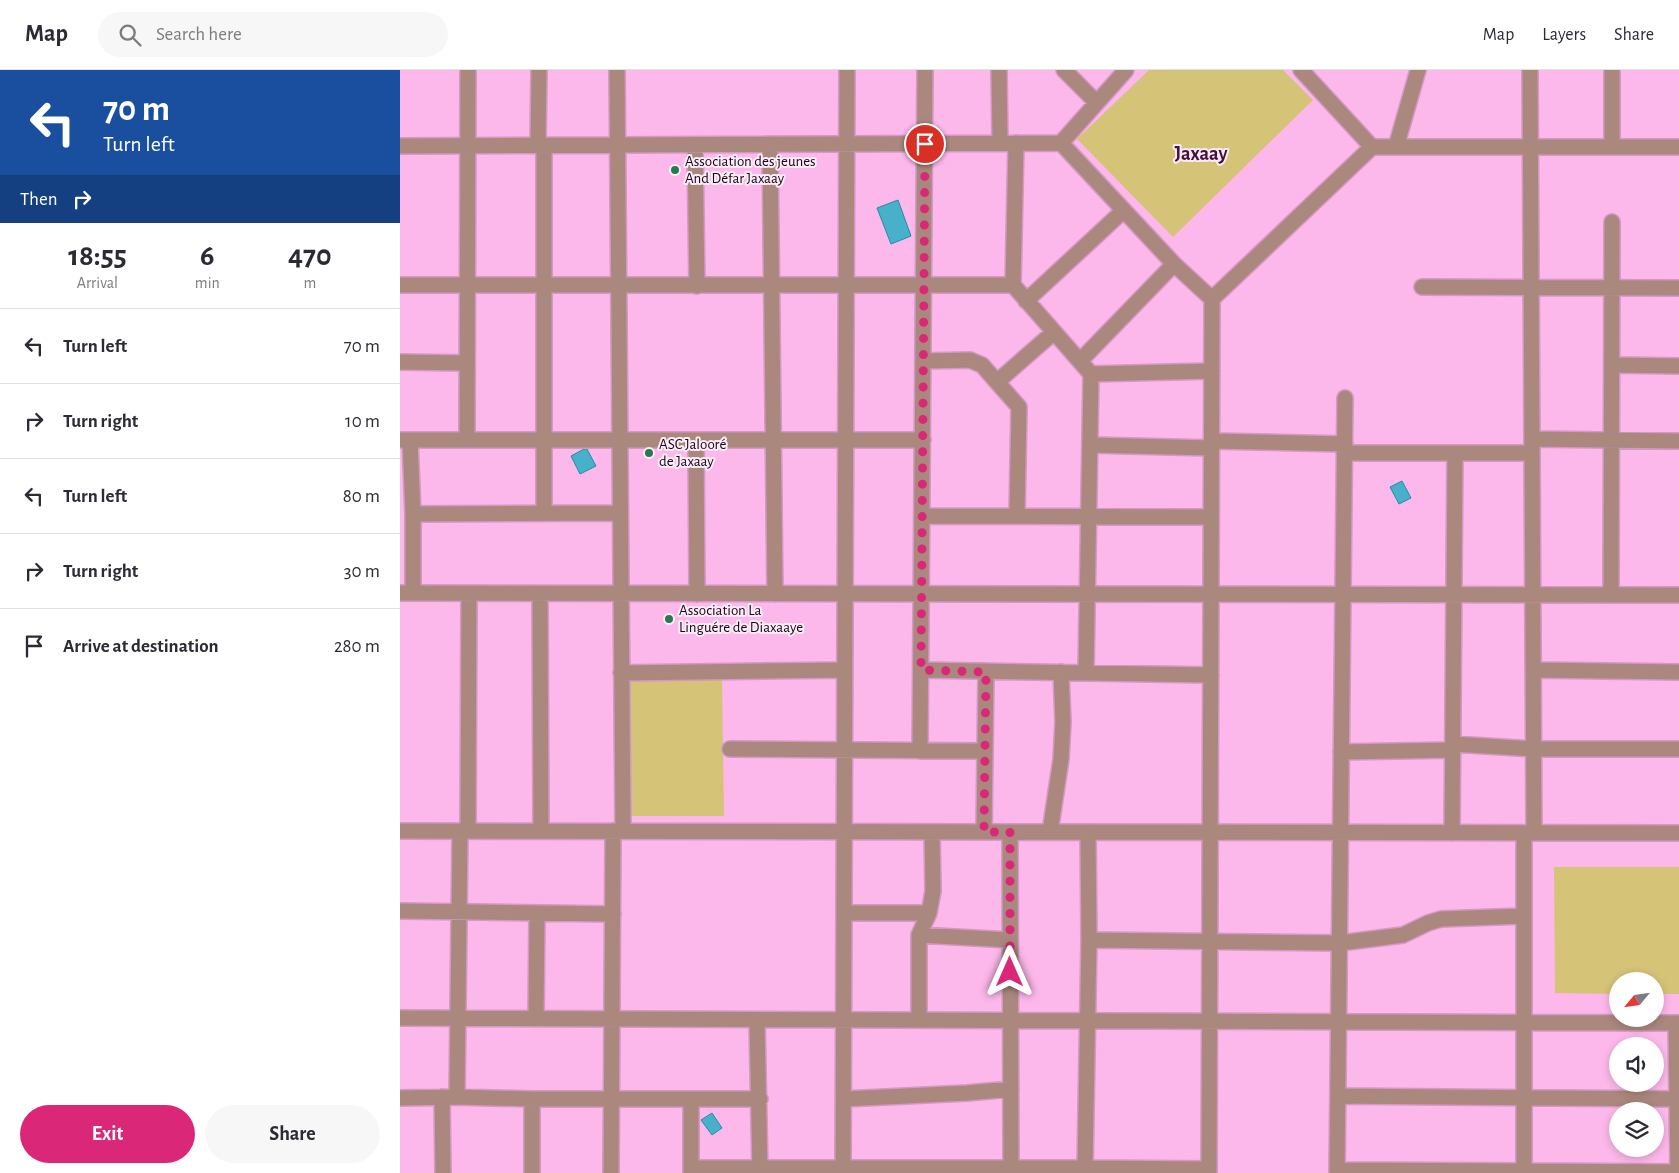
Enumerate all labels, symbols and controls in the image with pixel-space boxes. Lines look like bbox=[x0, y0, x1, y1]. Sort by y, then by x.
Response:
search box bbox=[98, 12, 448, 57]
icon: search bbox=[116, 21, 144, 49]
text: Map bbox=[25, 22, 68, 46]
text: Search here bbox=[156, 25, 242, 44]
text: Map bbox=[1483, 26, 1514, 44]
text: Layers bbox=[1542, 26, 1586, 44]
text: Share bbox=[1614, 26, 1654, 44]
icon: left bbox=[20, 90, 85, 155]
text: 70 m bbox=[103, 92, 170, 127]
pin bbox=[904, 123, 946, 165]
icon: arrive bbox=[911, 130, 939, 158]
text: Turn left bbox=[103, 133, 175, 155]
district label: Jaxaay bbox=[1175, 144, 1228, 164]
place label: Association des jeunes And Défar Jaxaay bbox=[685, 154, 816, 186]
marker: Association des jeunes And Défar Jaxaay bbox=[669, 164, 681, 176]
icon: right bbox=[68, 185, 96, 213]
text: Then bbox=[20, 190, 58, 209]
text: 18:55 bbox=[68, 241, 127, 271]
text: 6 bbox=[200, 241, 215, 271]
text: 470 bbox=[288, 241, 332, 271]
text: Arrival bbox=[77, 275, 118, 291]
text: min bbox=[195, 275, 220, 291]
text: m bbox=[303, 275, 316, 291]
icon: left bbox=[20, 332, 48, 360]
text: Turn left bbox=[63, 337, 127, 356]
text: 70 m bbox=[344, 337, 380, 356]
icon: right bbox=[20, 407, 48, 435]
text: Turn right bbox=[63, 412, 138, 431]
text: 10 m bbox=[345, 412, 380, 431]
place label: ASC Jalooré de Jaxaay bbox=[659, 437, 726, 469]
marker: ASC Jalooré de Jaxaay bbox=[643, 447, 655, 459]
icon: left bbox=[20, 482, 48, 510]
text: Turn left bbox=[63, 487, 127, 506]
text: 80 m bbox=[343, 487, 380, 506]
icon: right bbox=[20, 557, 48, 585]
text: Turn right bbox=[63, 562, 138, 581]
text: 30 m bbox=[344, 562, 380, 581]
place label: Association La Linguére de Diaxaaye bbox=[679, 603, 803, 635]
marker: Association La Linguére de Diaxaaye bbox=[663, 613, 675, 625]
icon: arrive bbox=[20, 632, 48, 660]
text: Arrive at destination bbox=[63, 637, 219, 656]
text: 280 m bbox=[334, 637, 380, 656]
position arrow bbox=[983, 945, 1035, 997]
north arrow bbox=[1609, 972, 1664, 1028]
map controls bbox=[1609, 972, 1664, 1157]
button: sound bbox=[1609, 1037, 1664, 1092]
button: layers bbox=[1609, 1102, 1664, 1157]
button: Exit bbox=[20, 1105, 195, 1163]
button: Share bbox=[205, 1105, 380, 1163]

